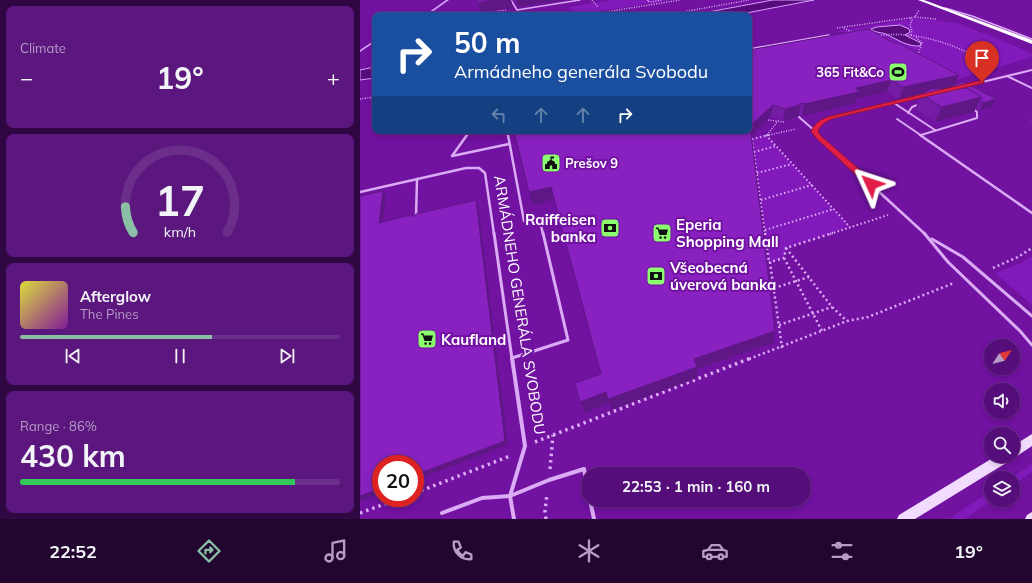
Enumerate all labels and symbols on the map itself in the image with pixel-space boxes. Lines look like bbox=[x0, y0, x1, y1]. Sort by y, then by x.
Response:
pin bbox=[965, 41, 999, 82]
sports icon: 365 Fit&Co bbox=[887, 61, 909, 83]
place label: 365 Fit&Co bbox=[816, 64, 884, 80]
public building icon: Prešov 9 bbox=[540, 152, 562, 174]
place label: Prešov 9 bbox=[565, 155, 618, 171]
position arrow bbox=[850, 163, 892, 205]
street label: ARMÁDNEHO GENERÁLA SVOBODU bbox=[490, 174, 550, 436]
place label: Raiffeisen banka bbox=[525, 210, 596, 246]
place label: Eperia Shopping Mall bbox=[676, 215, 779, 251]
bank icon: Raiffeisen banka bbox=[599, 217, 621, 239]
supermarket icon: Eperia Shopping Mall bbox=[651, 222, 673, 244]
place label: Všeobecná úverová banka bbox=[669, 258, 776, 294]
bank icon: Všeobecná úverová banka bbox=[645, 265, 667, 287]
supermarket icon: Kaufland bbox=[416, 328, 438, 350]
place label: Kaufland bbox=[441, 330, 506, 349]
north arrow bbox=[984, 339, 1020, 375]
speed limit sign: 20 bbox=[372, 455, 424, 507]

